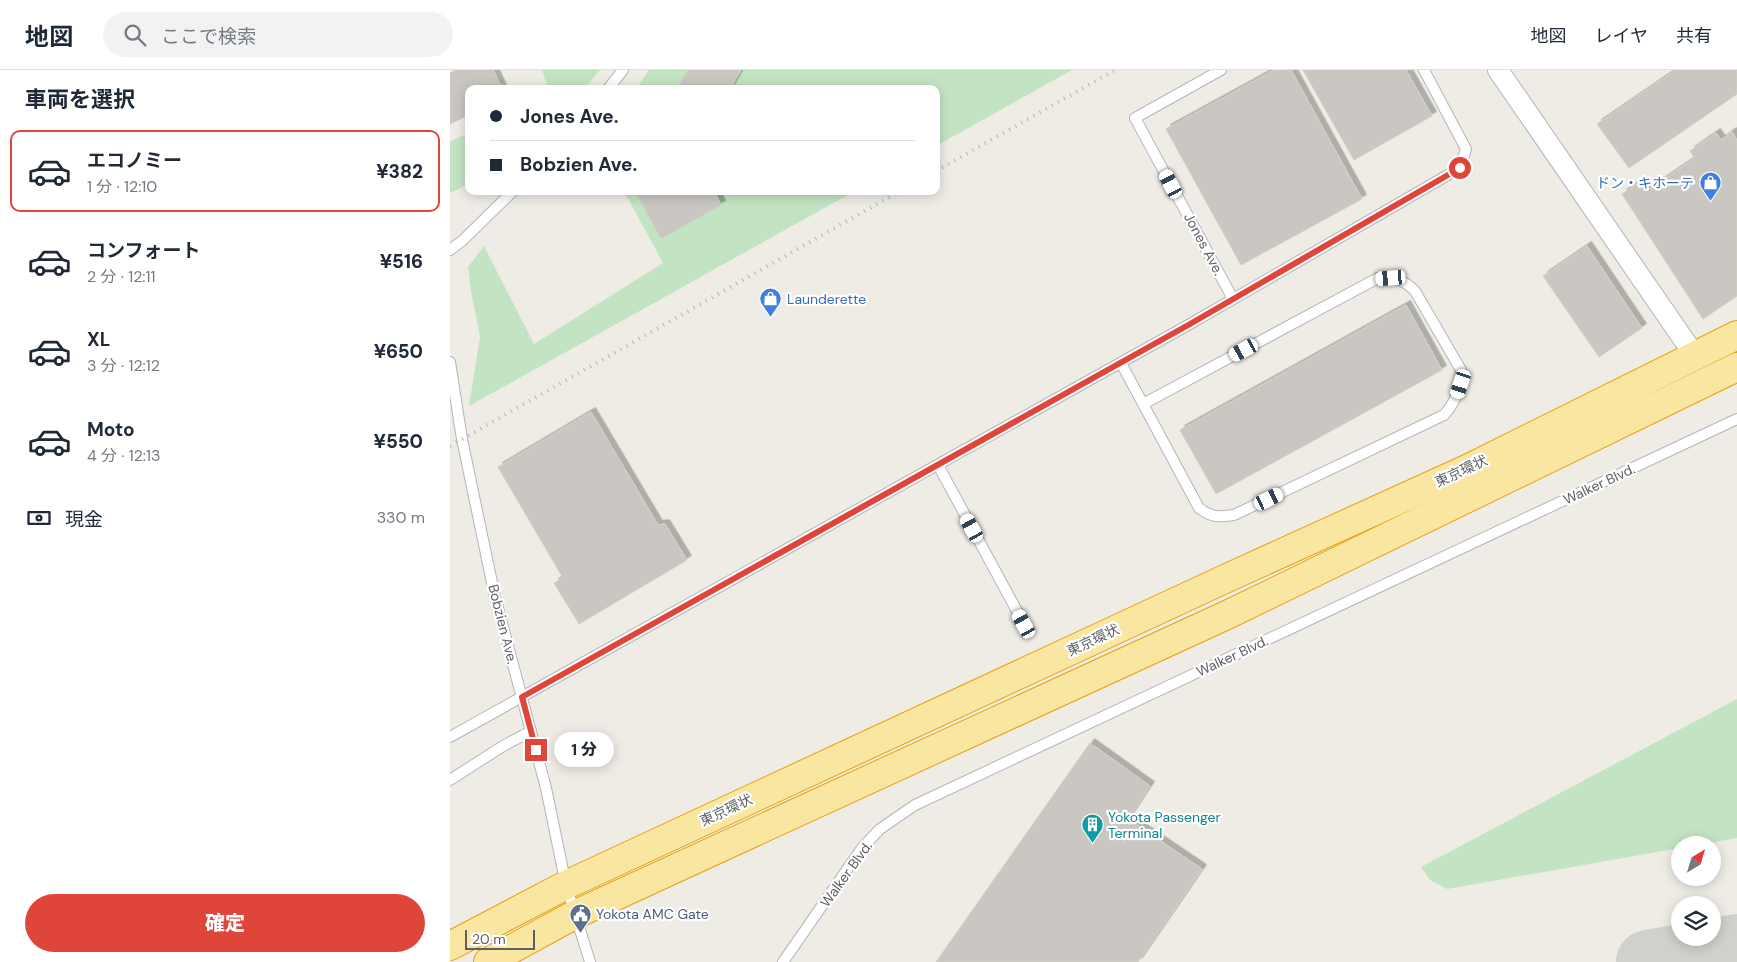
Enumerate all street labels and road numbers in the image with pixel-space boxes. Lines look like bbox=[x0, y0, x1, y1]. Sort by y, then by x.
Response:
street label: Jones Ave. bbox=[1180, 210, 1228, 279]
street label: 東京環状 bbox=[1432, 451, 1490, 491]
street label: Walker Blvd. bbox=[1560, 459, 1638, 508]
street label: Bobzien Ave. bbox=[484, 582, 522, 666]
street label: 東京環状 bbox=[1064, 620, 1122, 660]
street label: Walker Blvd. bbox=[1193, 631, 1271, 680]
street label: 東京環状 bbox=[697, 790, 755, 830]
street label: Walker Blvd. bbox=[816, 837, 876, 911]

